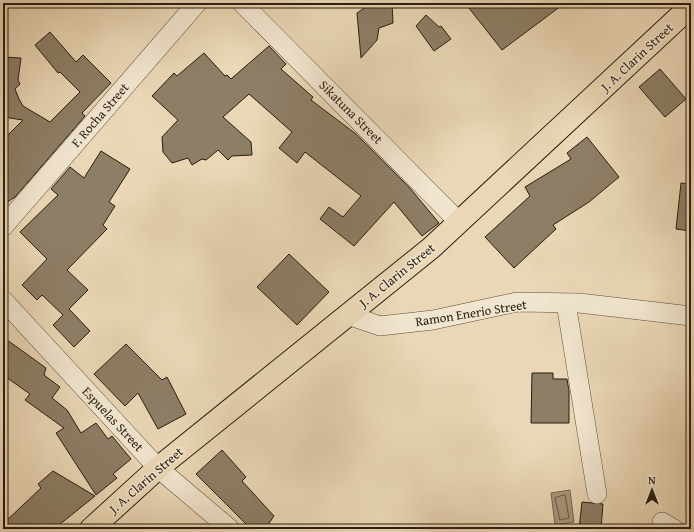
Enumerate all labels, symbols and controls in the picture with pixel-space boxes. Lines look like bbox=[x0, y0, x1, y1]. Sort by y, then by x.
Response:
street label: J. A. Clarin Street bbox=[595, 18, 678, 97]
street label: Sikatuna Street bbox=[315, 76, 388, 149]
street label: F. Rocha Street bbox=[67, 78, 134, 151]
street label: J. A. Clarin Street bbox=[353, 238, 439, 313]
street label: Ramon Enerio Street bbox=[414, 295, 528, 331]
street label: Espuelas Street bbox=[78, 382, 148, 456]
street label: J. A. Clarin Street bbox=[103, 442, 188, 519]
north arrow bbox=[632, 470, 672, 510]
text: N bbox=[648, 472, 656, 488]

